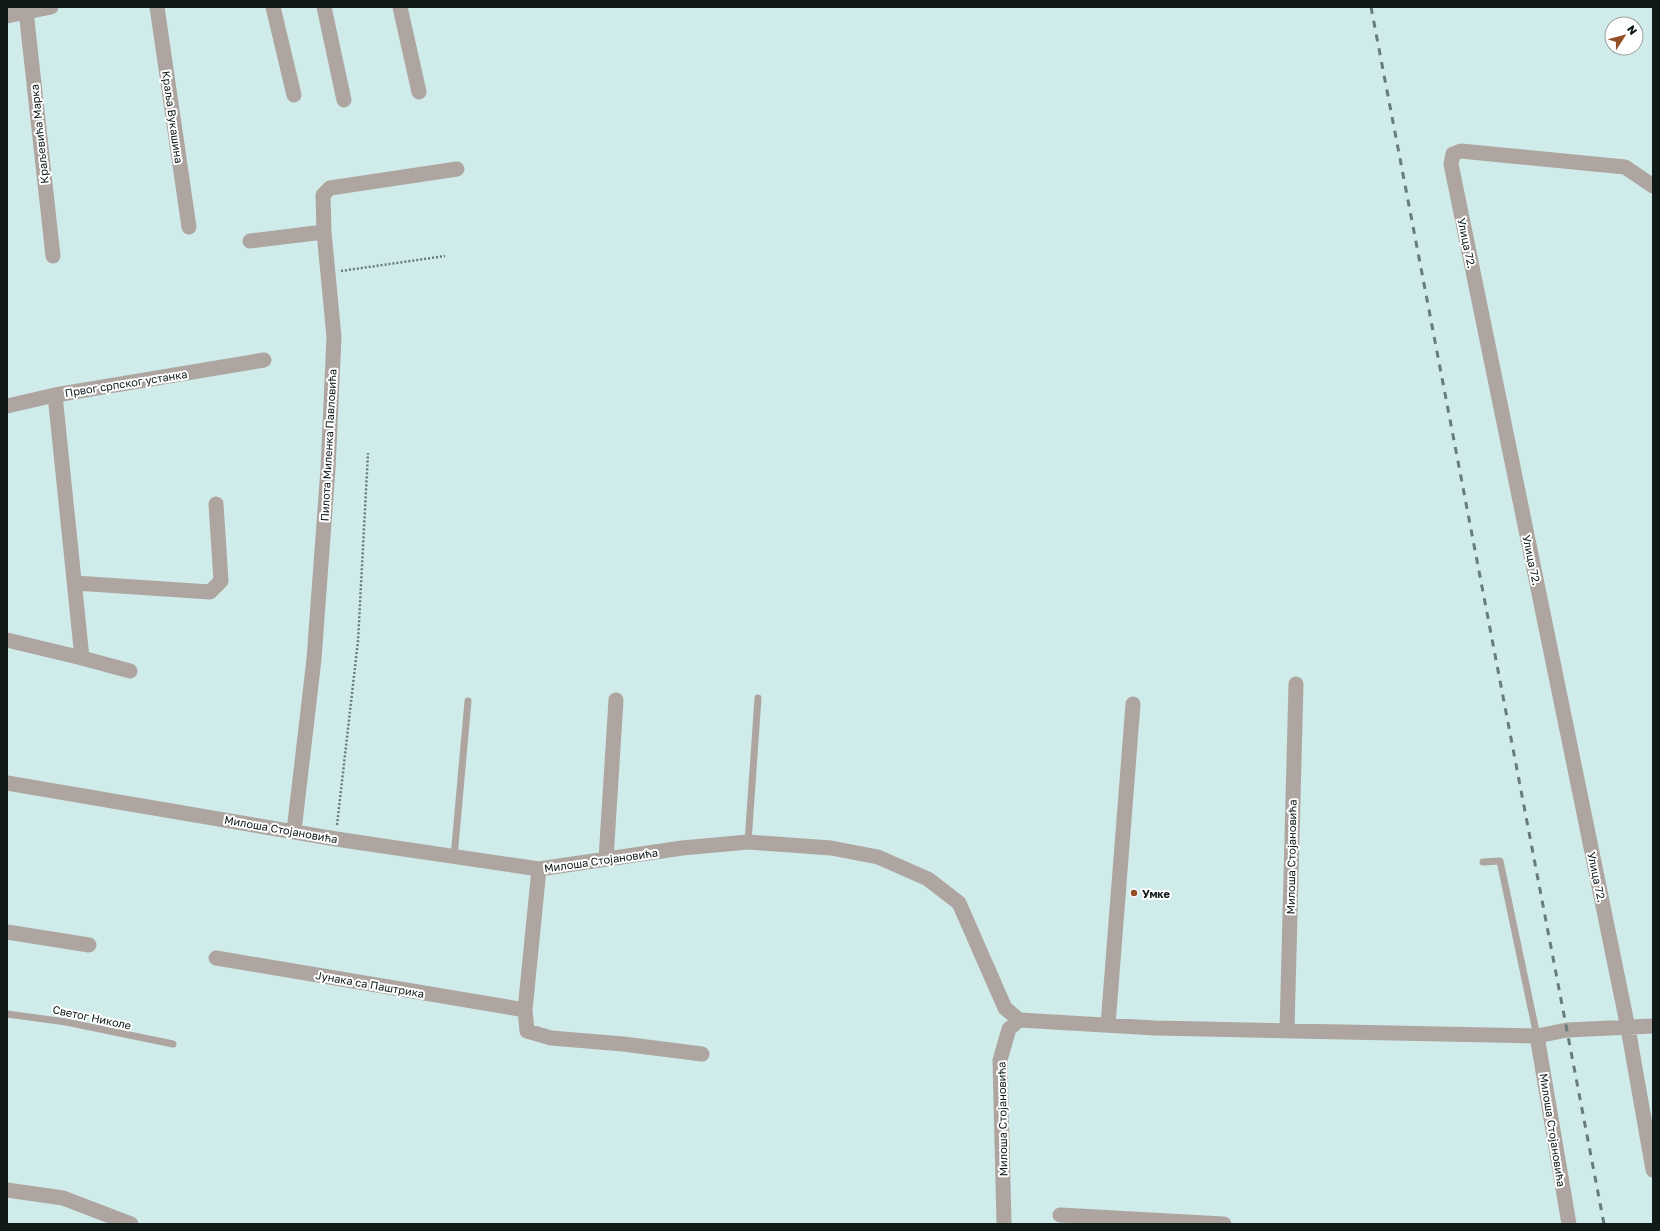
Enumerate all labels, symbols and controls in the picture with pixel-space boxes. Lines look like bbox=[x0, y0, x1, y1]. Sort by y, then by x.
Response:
north arrow bbox=[1604, 16, 1644, 56]
text: N bbox=[1625, 23, 1640, 37]
street label: Краља Вукашина bbox=[160, 70, 186, 164]
street label: Краљевића Марка bbox=[27, 84, 51, 184]
street label: Улица 72. bbox=[1455, 217, 1479, 269]
street label: Првог српског устанка bbox=[64, 367, 188, 399]
street label: Пилота Миленка Павловића bbox=[318, 368, 338, 522]
street label: Улица 72. bbox=[1520, 534, 1544, 586]
street label: Милоша Стојановића bbox=[1283, 799, 1299, 915]
street label: Милоша Стојановића bbox=[223, 813, 339, 845]
street label: Милоша Стојановића bbox=[543, 846, 659, 874]
street label: Улица 72. bbox=[1585, 851, 1609, 903]
place label: Умке bbox=[1142, 887, 1171, 900]
marker: Умке bbox=[1129, 888, 1139, 898]
street label: Јунака са Паштрика bbox=[315, 968, 425, 1000]
street label: Светог Николе bbox=[51, 1002, 133, 1032]
street label: Милоша Стојановића bbox=[994, 1061, 1010, 1177]
street label: Милоша Стојановића bbox=[1538, 1072, 1568, 1188]

